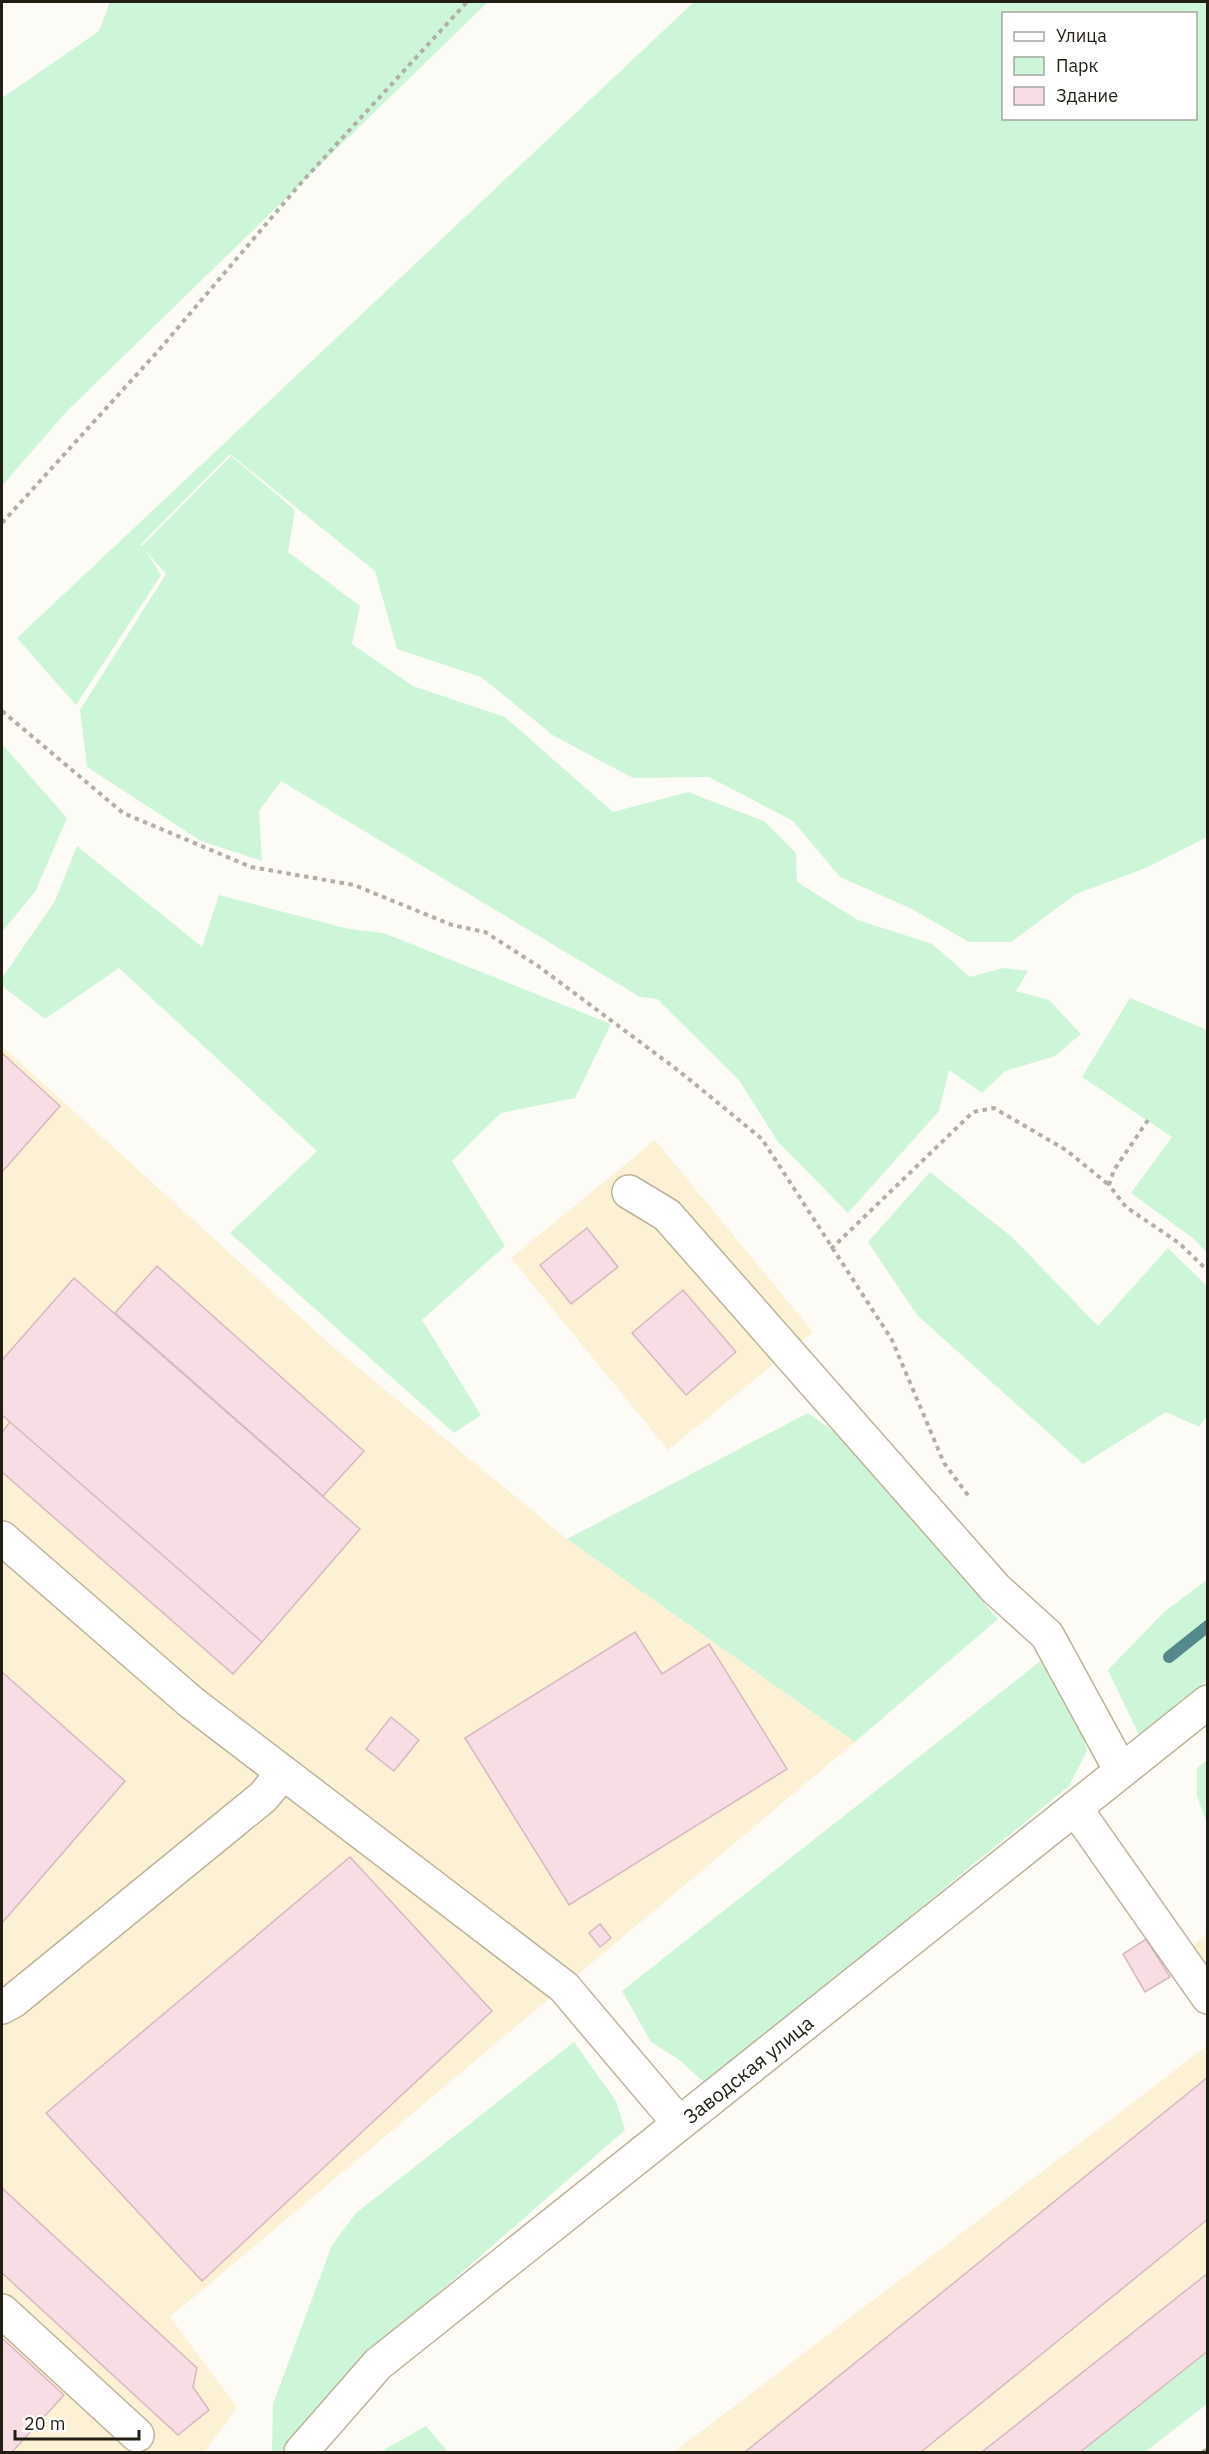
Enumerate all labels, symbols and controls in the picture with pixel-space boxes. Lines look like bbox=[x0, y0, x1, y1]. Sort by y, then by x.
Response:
legend bbox=[1002, 12, 1197, 120]
text: Улица bbox=[1056, 24, 1107, 47]
text: Парк bbox=[1056, 54, 1099, 77]
text: Здание bbox=[1056, 84, 1118, 107]
street label: Заводская улица bbox=[677, 2009, 819, 2129]
scale bar bbox=[15, 2403, 140, 2441]
text: 20 m bbox=[24, 2412, 66, 2435]

